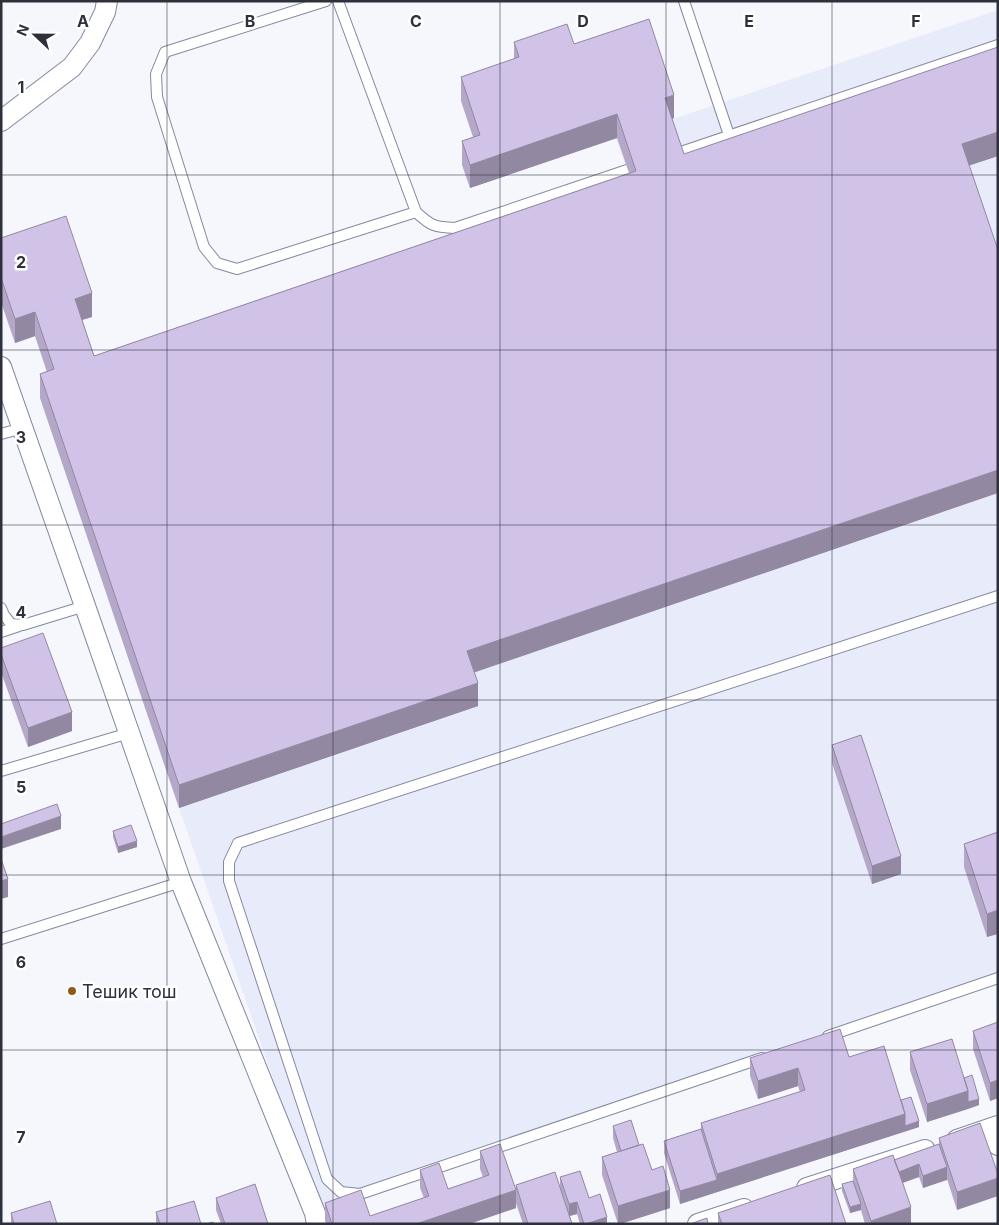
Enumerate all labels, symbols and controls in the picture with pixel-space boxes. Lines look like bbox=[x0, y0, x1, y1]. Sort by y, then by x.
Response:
north arrow bbox=[10, 10, 60, 60]
text: A bbox=[77, 11, 89, 31]
text: B bbox=[245, 11, 255, 31]
text: C bbox=[410, 11, 422, 31]
text: D bbox=[577, 11, 589, 31]
text: E bbox=[744, 11, 754, 31]
text: F bbox=[911, 11, 921, 31]
text: N bbox=[13, 22, 32, 38]
text: 1 bbox=[18, 77, 24, 97]
text: 2 bbox=[16, 252, 26, 272]
text: 3 bbox=[16, 427, 26, 447]
text: 4 bbox=[16, 602, 27, 622]
text: 5 bbox=[16, 777, 26, 797]
text: 6 bbox=[16, 952, 26, 972]
place label: Тешик тош bbox=[82, 981, 177, 1002]
marker: Тешик тош bbox=[66, 985, 78, 997]
text: 7 bbox=[16, 1127, 26, 1147]

